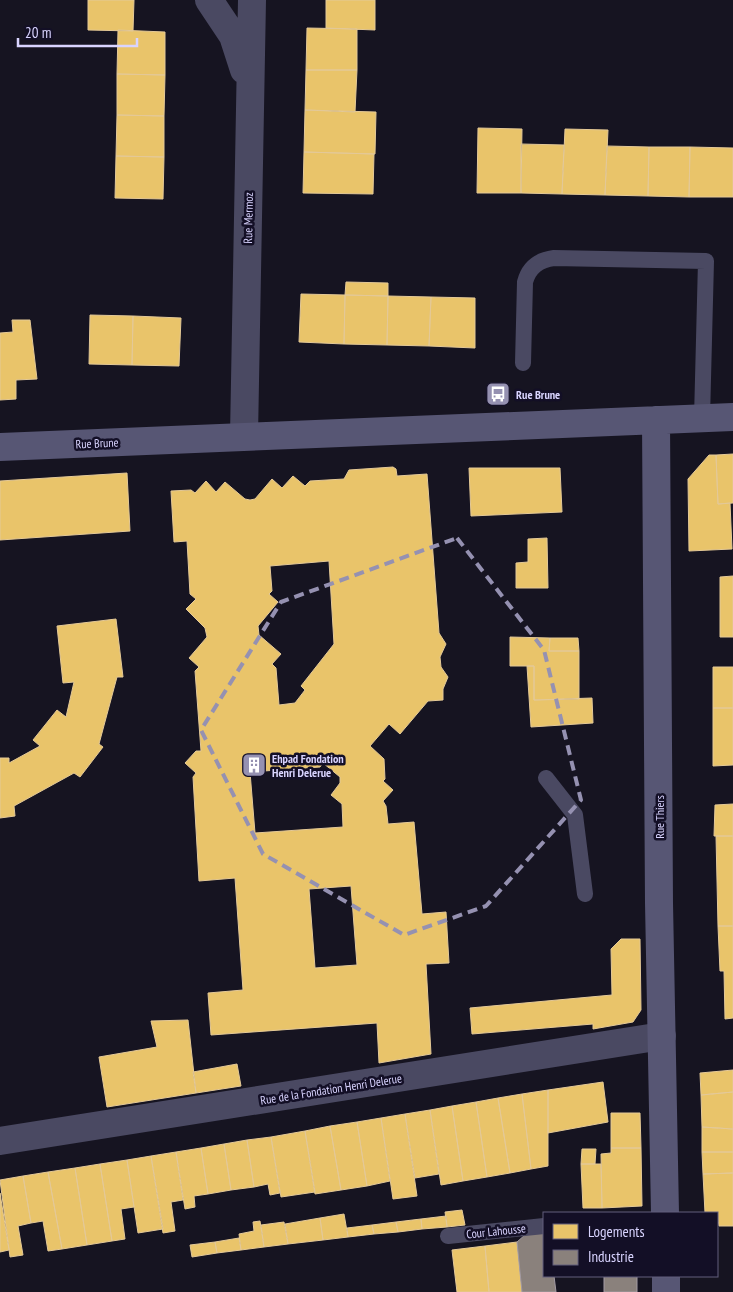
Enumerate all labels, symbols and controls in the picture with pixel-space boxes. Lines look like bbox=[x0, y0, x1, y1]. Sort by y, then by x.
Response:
scale bar bbox=[18, 15, 136, 47]
text: 20 m bbox=[25, 23, 51, 42]
street label: Rue Mermoz bbox=[240, 192, 256, 244]
bus stop icon: Rue Brune bbox=[485, 381, 511, 407]
place label: Rue Brune bbox=[516, 387, 560, 402]
street label: Rue Brune bbox=[75, 434, 119, 452]
place label: Ehpad Fondation Henri Delerue bbox=[272, 751, 344, 780]
building icon: Ehpad Fondation Henri Delerue bbox=[241, 752, 267, 778]
street label: Rue Thiers bbox=[652, 795, 667, 839]
street label: Rue de la Fondation Henri Delerue bbox=[259, 1070, 403, 1108]
legend bbox=[543, 1212, 718, 1277]
street label: Cour Lahousse bbox=[466, 1220, 527, 1242]
text: Logements bbox=[588, 1222, 644, 1241]
text: Industrie bbox=[588, 1247, 634, 1266]

